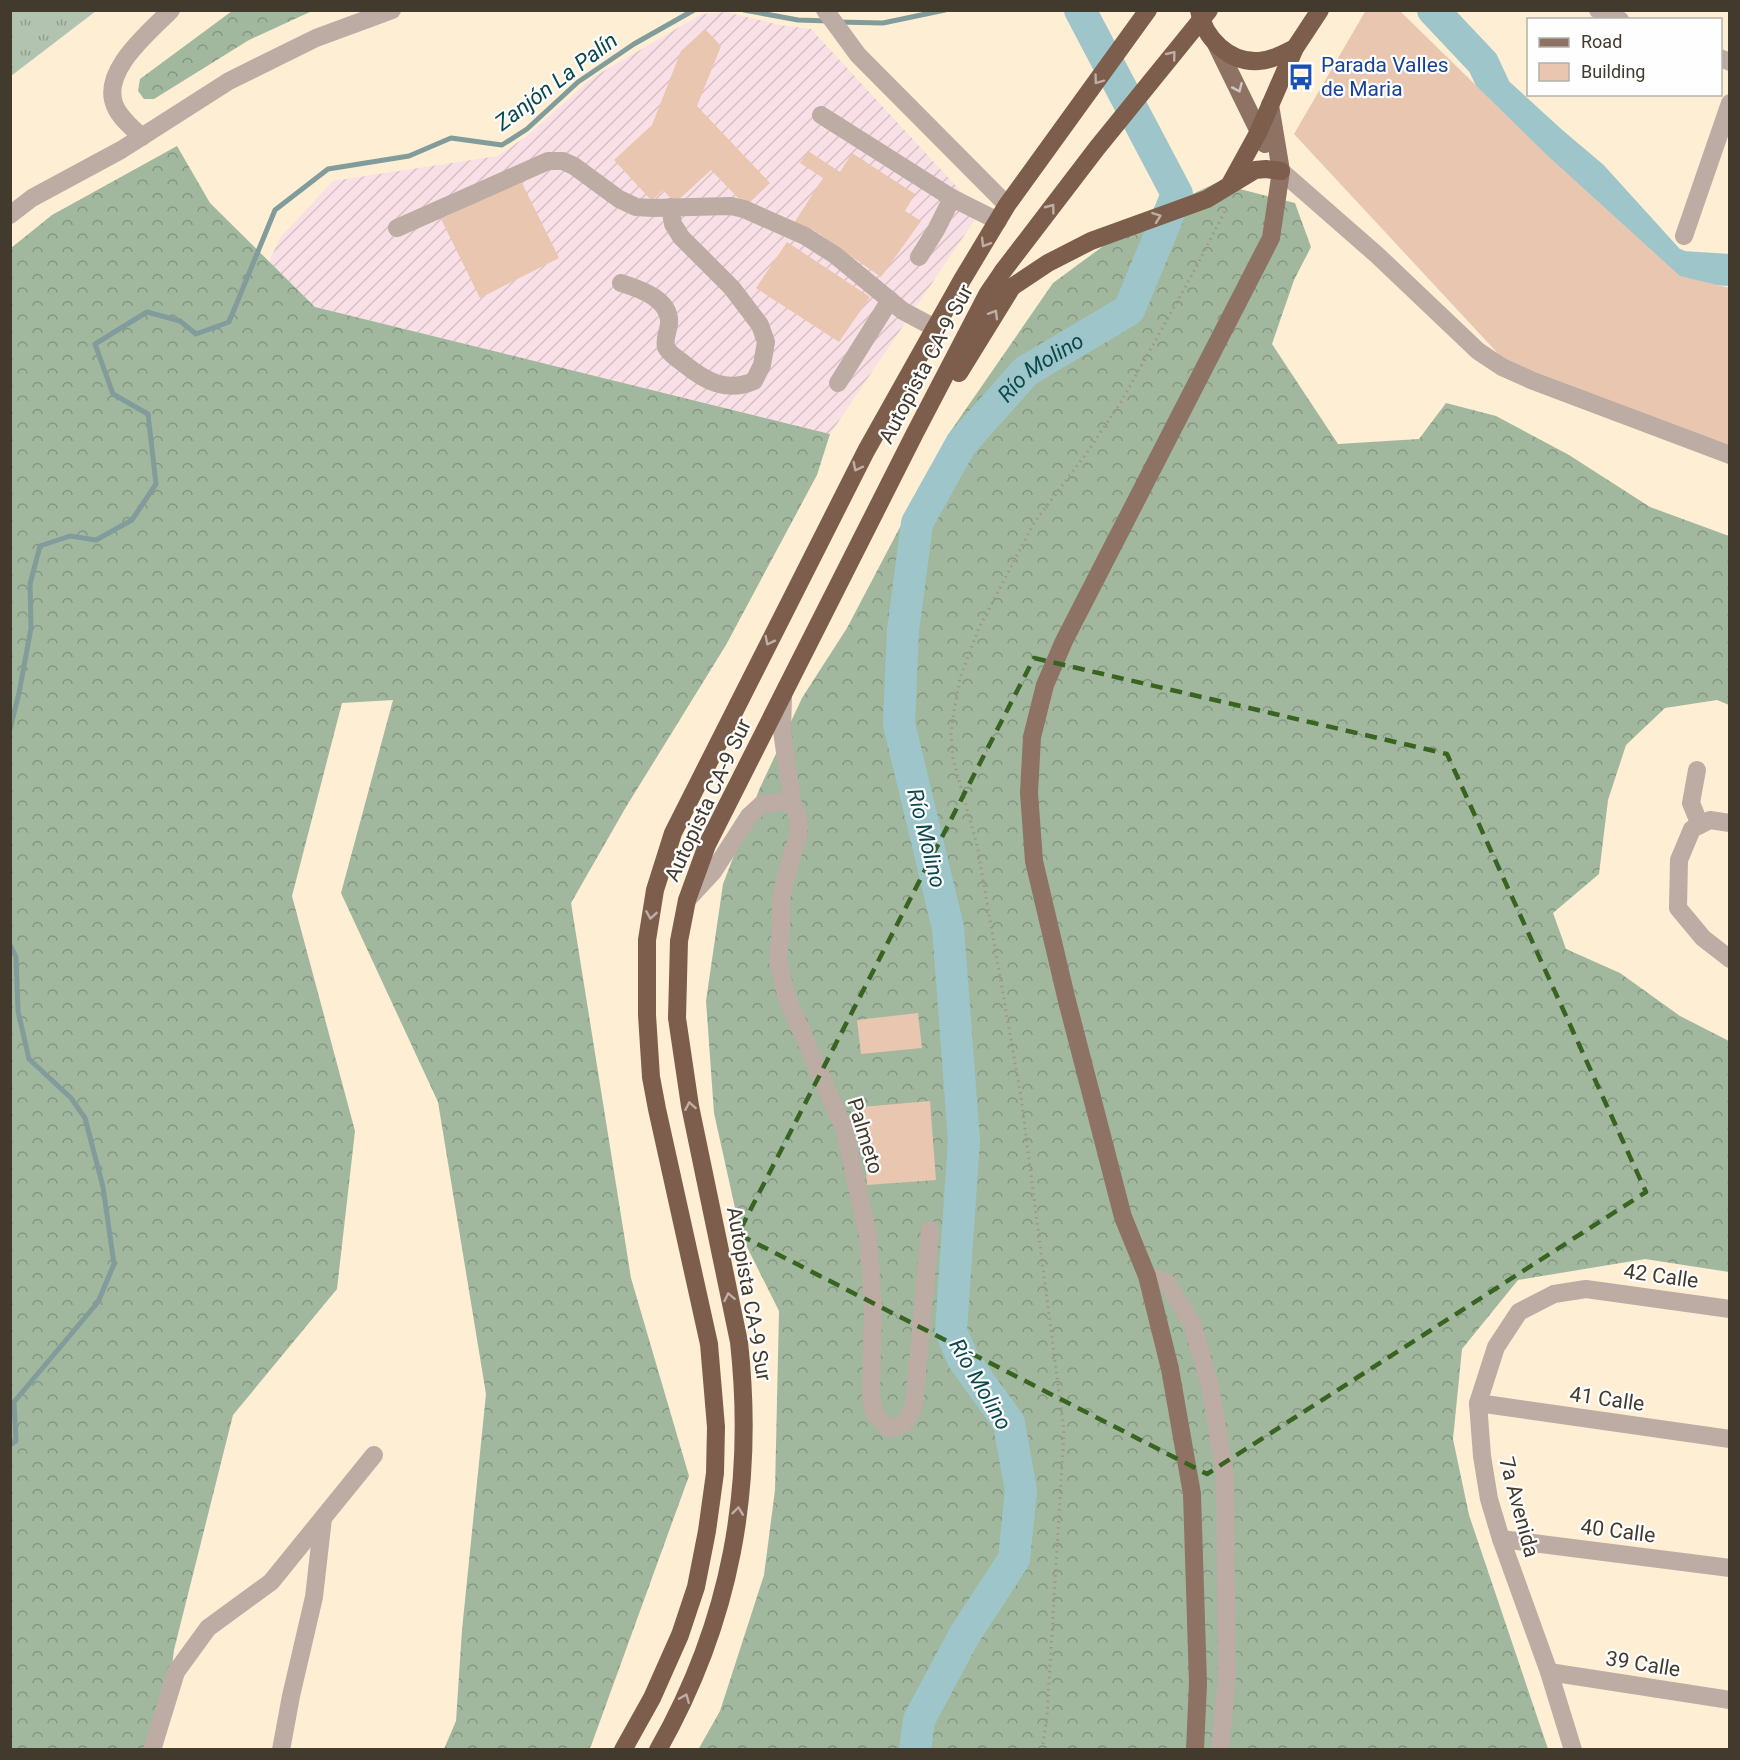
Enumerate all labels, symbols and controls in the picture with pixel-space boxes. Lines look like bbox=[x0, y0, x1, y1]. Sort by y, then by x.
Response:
legend bbox=[1527, 18, 1722, 96]
water label: Zanjón La Palín bbox=[490, 27, 622, 136]
text: Road bbox=[1581, 31, 1622, 52]
one-way arrow bbox=[1165, 51, 1176, 62]
place label: Parada Valles de Maria bbox=[1321, 53, 1449, 101]
text: Building bbox=[1581, 61, 1645, 82]
bus stop icon: Parada Valles de Maria bbox=[1286, 62, 1316, 92]
one-way arrow bbox=[1094, 74, 1105, 85]
one-way arrow bbox=[1230, 82, 1242, 93]
one-way arrow bbox=[1044, 204, 1055, 215]
one-way arrow bbox=[1151, 212, 1162, 225]
one-way arrow bbox=[980, 237, 992, 247]
street label: Autopista CA-9 Sur bbox=[874, 280, 978, 448]
one-way arrow bbox=[987, 310, 999, 320]
water label: Río Molino bbox=[993, 328, 1088, 407]
one-way arrow bbox=[853, 461, 865, 472]
one-way arrow bbox=[765, 635, 776, 645]
street label: Autopista CA-9 Sur bbox=[660, 715, 756, 885]
water label: Río Molino bbox=[902, 786, 951, 890]
one-way arrow bbox=[645, 910, 658, 920]
street label: Palmeto bbox=[842, 1095, 888, 1177]
one-way arrow bbox=[684, 1101, 697, 1111]
street label: Autopista CA-9 Sur bbox=[722, 1205, 776, 1383]
street label: 42 Calle bbox=[1622, 1259, 1700, 1293]
one-way arrow bbox=[723, 1292, 736, 1302]
water label: Río Molino bbox=[944, 1334, 1017, 1434]
street label: 41 Calle bbox=[1568, 1382, 1646, 1416]
street label: 7a Avenida bbox=[1494, 1454, 1544, 1560]
one-way arrow bbox=[732, 1506, 744, 1516]
street label: 40 Calle bbox=[1579, 1515, 1657, 1547]
street label: 39 Calle bbox=[1604, 1646, 1682, 1682]
one-way arrow bbox=[678, 1693, 690, 1704]

